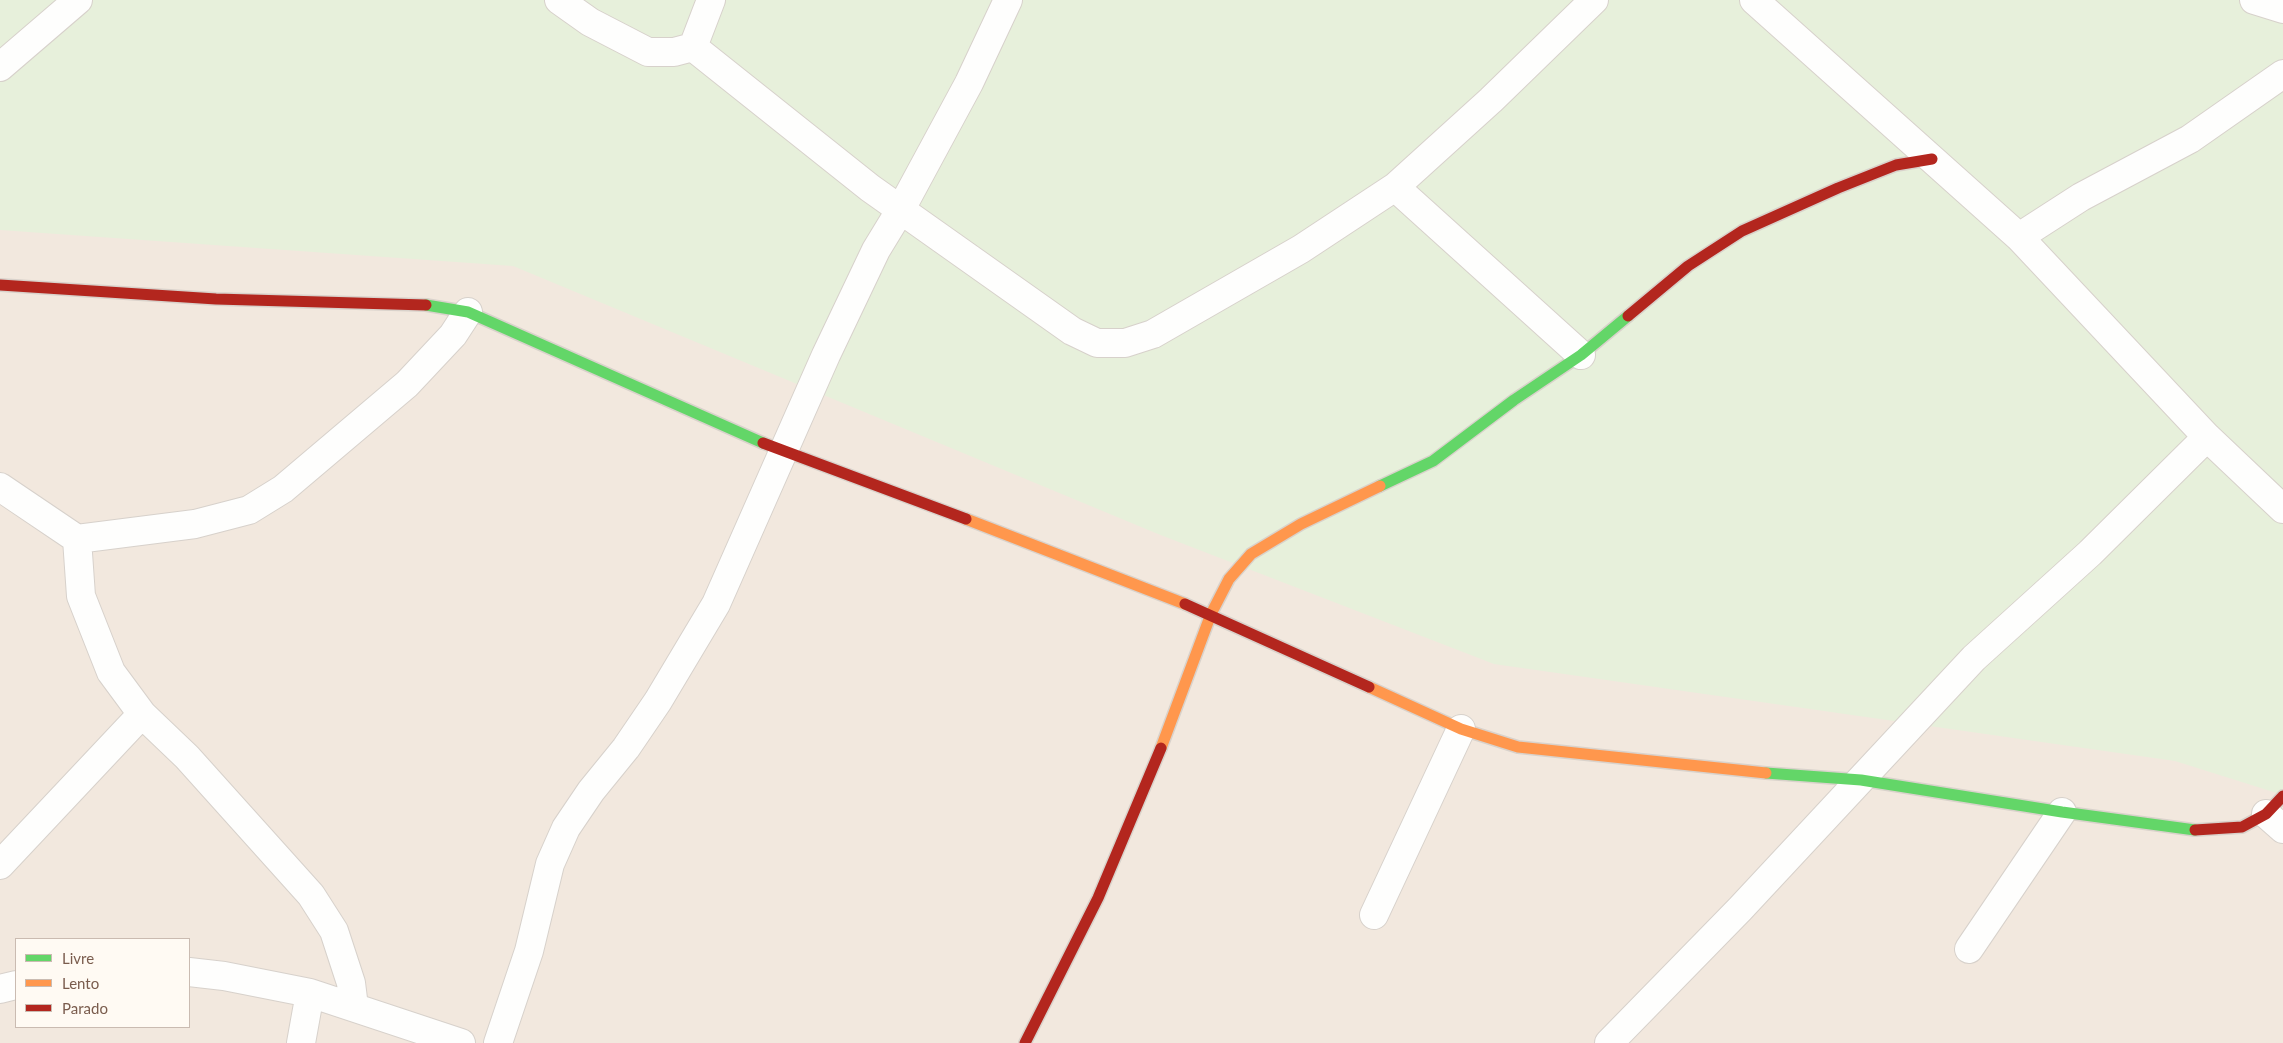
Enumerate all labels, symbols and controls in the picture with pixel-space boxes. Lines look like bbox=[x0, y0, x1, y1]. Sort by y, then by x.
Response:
legend bbox=[15, 938, 190, 1028]
text: Livre bbox=[62, 949, 94, 967]
text: Lento bbox=[62, 974, 99, 992]
text: Parado bbox=[62, 999, 108, 1017]

